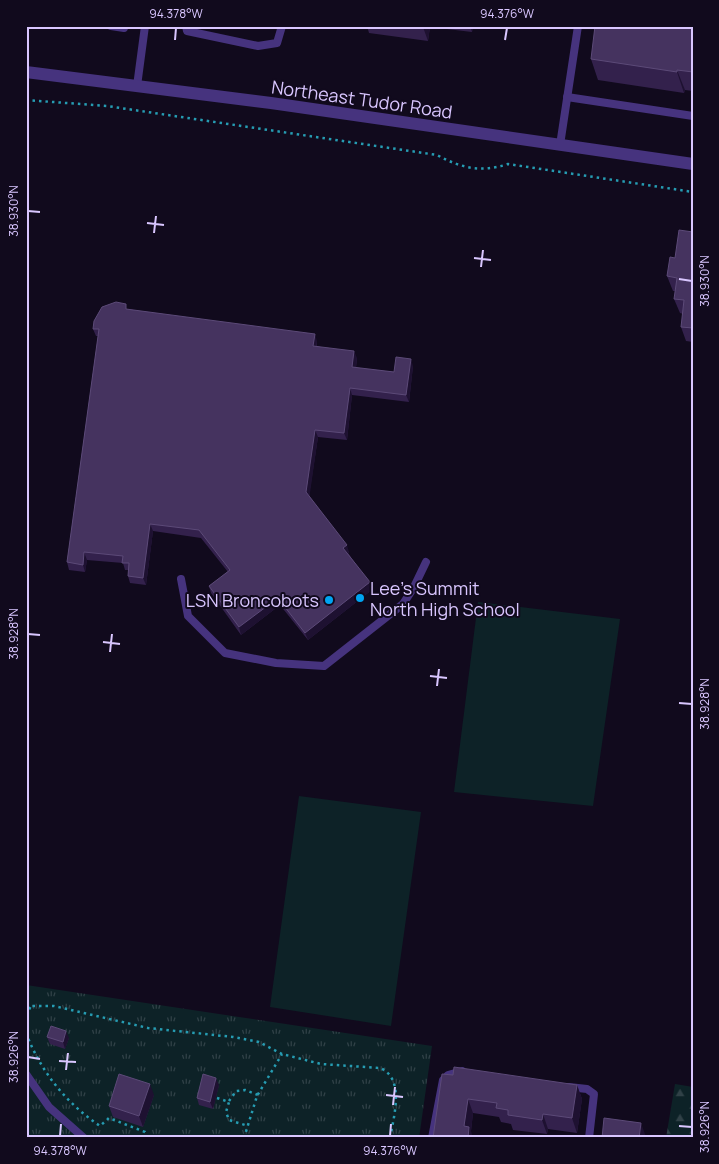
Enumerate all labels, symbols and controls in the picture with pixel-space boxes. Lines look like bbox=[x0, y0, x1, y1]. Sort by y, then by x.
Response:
text: 94.378°W bbox=[149, 5, 204, 22]
text: 94.376°W bbox=[480, 5, 535, 22]
street label: Northeast Tudor Road bbox=[270, 74, 454, 124]
text: 38.930°N bbox=[5, 185, 22, 237]
text: 38.930°N bbox=[696, 255, 713, 307]
place label: Lee's Summit North High School bbox=[370, 576, 520, 621]
place label: LSN Broncobots bbox=[186, 588, 319, 612]
marker: Lee's Summit North High School bbox=[354, 592, 366, 604]
marker: LSN Broncobots bbox=[323, 594, 335, 606]
text: 38.928°N bbox=[5, 608, 22, 660]
text: 38.928°N bbox=[696, 678, 713, 730]
text: 38.926°N bbox=[5, 1031, 22, 1083]
text: 38.926°N bbox=[696, 1101, 713, 1153]
text: 94.378°W bbox=[33, 1142, 88, 1159]
text: 94.376°W bbox=[363, 1142, 418, 1159]

